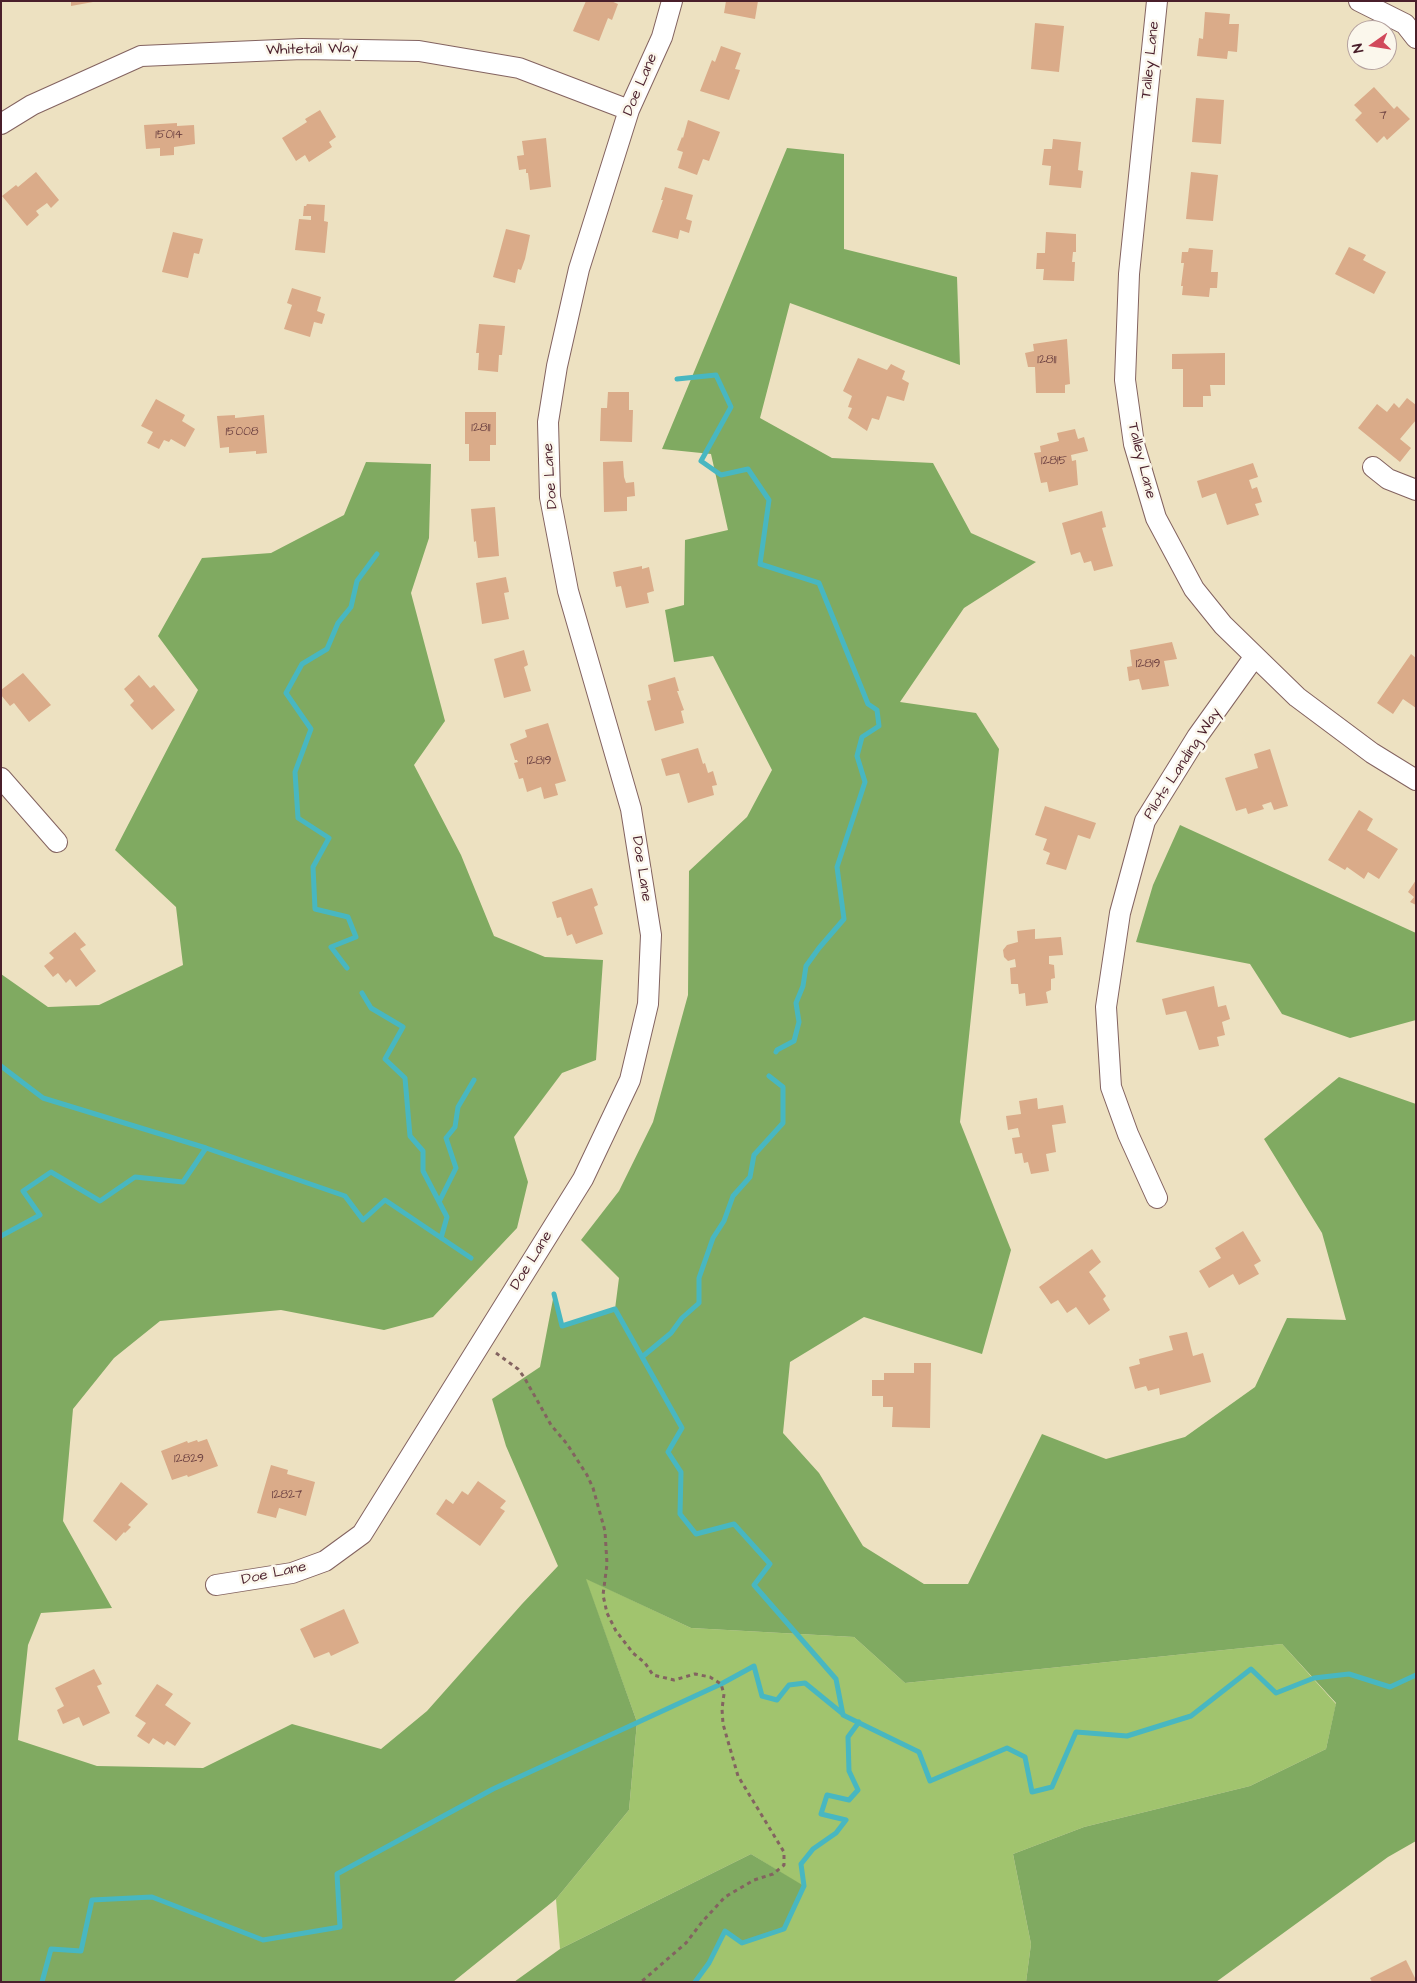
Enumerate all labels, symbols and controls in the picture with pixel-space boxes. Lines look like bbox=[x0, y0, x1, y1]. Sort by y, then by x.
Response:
street label: Talley Lane bbox=[1138, 20, 1164, 100]
north arrow bbox=[1347, 20, 1397, 70]
street label: Whitetail Way bbox=[266, 40, 358, 60]
text: N bbox=[1348, 42, 1369, 55]
street label: Doe Lane bbox=[620, 51, 662, 119]
house number: 7 bbox=[1379, 109, 1387, 123]
house number: 15014 bbox=[155, 128, 183, 142]
house number: 12811 bbox=[1037, 353, 1057, 367]
house number: 12811 bbox=[471, 421, 491, 435]
street label: Talley Lane bbox=[1123, 421, 1159, 501]
house number: 15008 bbox=[226, 425, 258, 439]
street label: Doe Lane bbox=[540, 442, 562, 510]
house number: 12815 bbox=[1041, 454, 1067, 468]
house number: 12819 bbox=[1136, 657, 1160, 671]
street label: Pilots Landing Way bbox=[1140, 705, 1226, 823]
house number: 12819 bbox=[527, 754, 551, 768]
street label: Doe Lane bbox=[627, 835, 655, 903]
street label: Doe Lane bbox=[507, 1228, 557, 1294]
house number: 12829 bbox=[174, 1452, 204, 1466]
house number: 12827 bbox=[272, 1488, 302, 1502]
street label: Doe Lane bbox=[240, 1558, 308, 1590]

